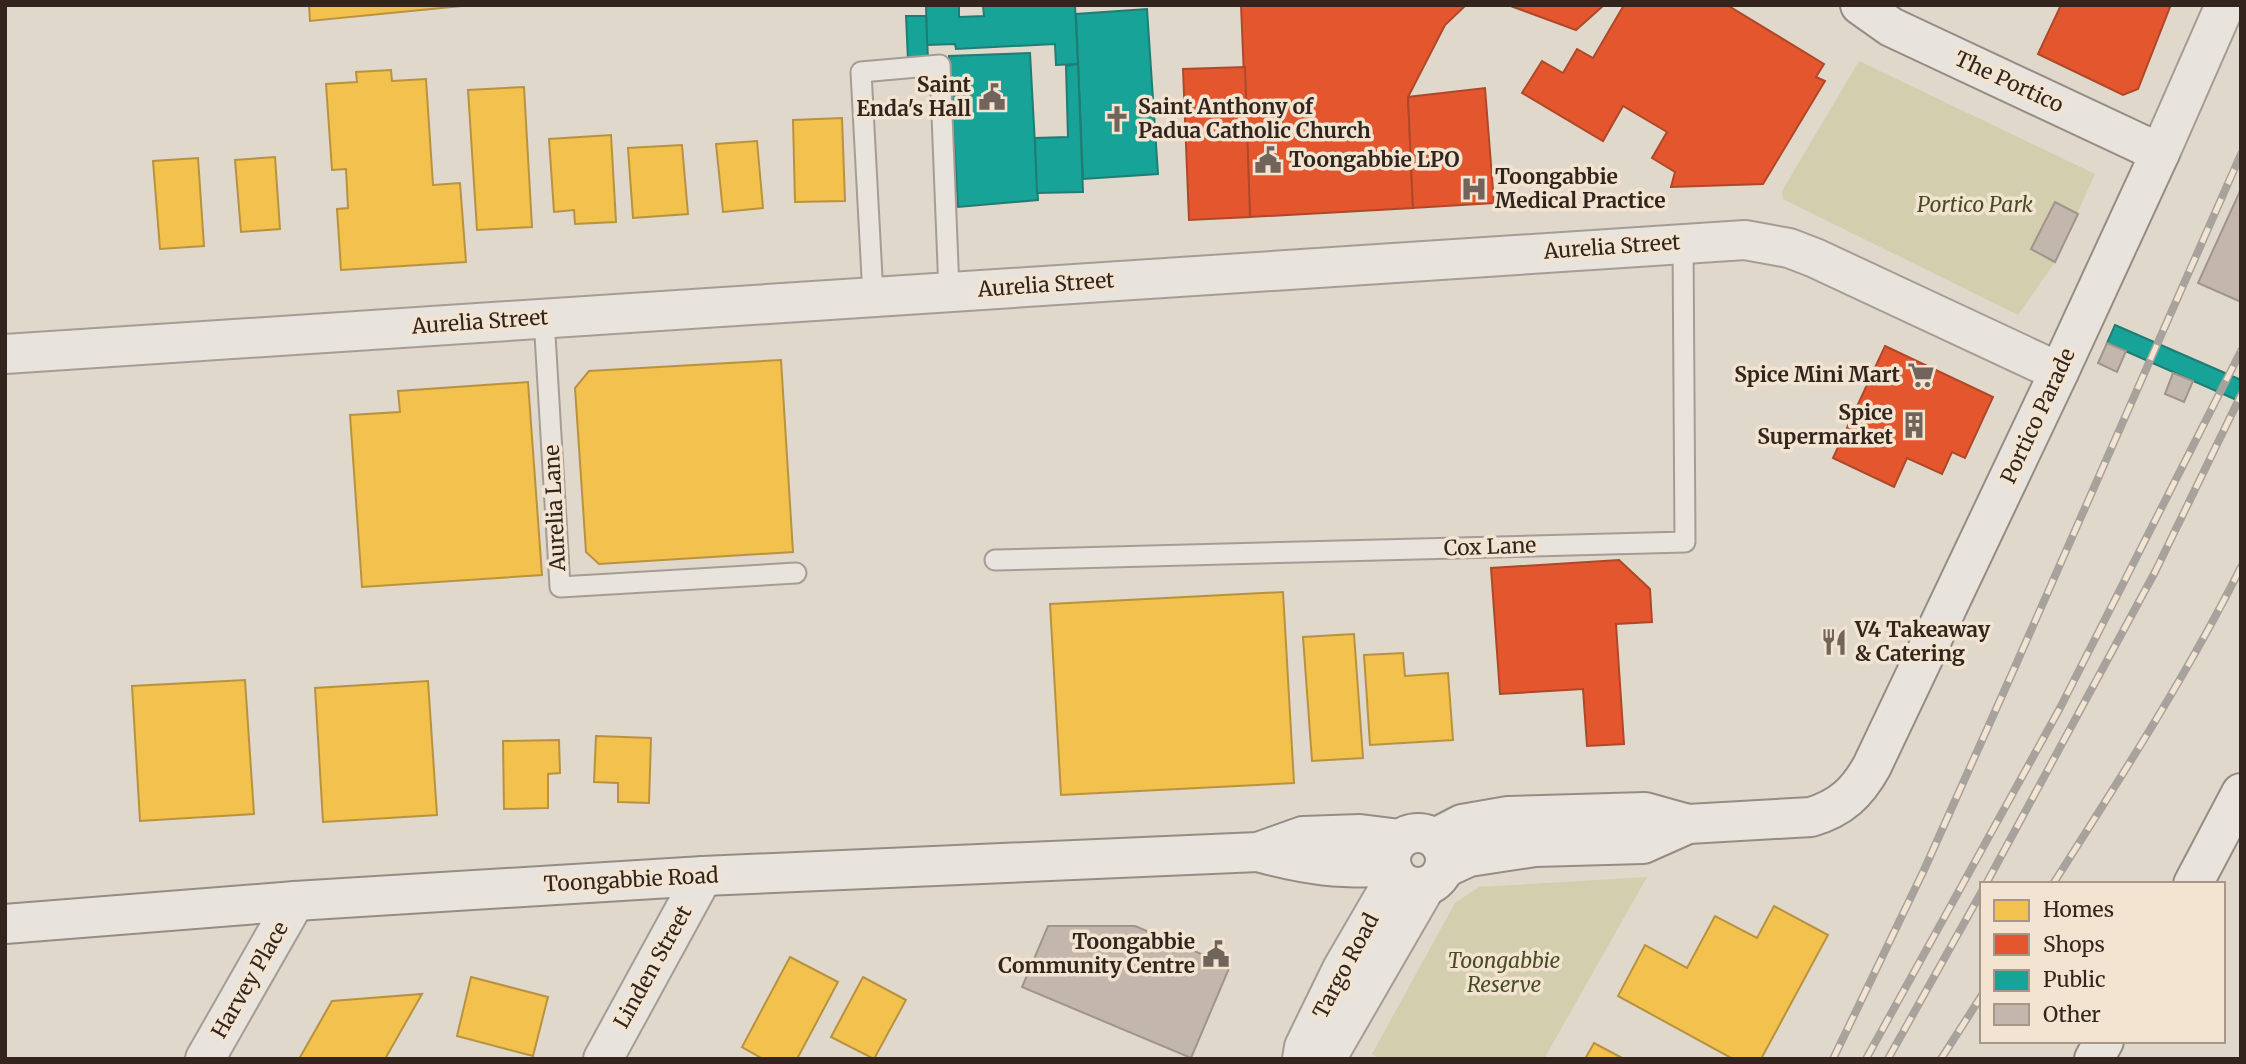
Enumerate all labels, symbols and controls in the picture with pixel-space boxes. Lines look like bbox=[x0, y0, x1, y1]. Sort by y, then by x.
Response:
street label: The Portico bbox=[1951, 45, 2068, 118]
place label: Saint Enda's Hall bbox=[856, 71, 972, 122]
public building icon: Saint Enda's Hall bbox=[977, 82, 1007, 112]
place label: Saint Anthony of Padua Catholic Church bbox=[1138, 93, 1371, 144]
church icon: Saint Anthony of Padua Catholic Church bbox=[1102, 104, 1132, 134]
public building icon: Toongabbie LPO bbox=[1253, 145, 1283, 175]
place label: Toongabbie LPO bbox=[1289, 146, 1460, 173]
place label: Toongabbie Medical Practice bbox=[1495, 163, 1666, 214]
hospital icon: Toongabbie Medical Practice bbox=[1459, 174, 1489, 204]
park label: Portico Park bbox=[1917, 191, 2033, 218]
street label: Aurelia Street bbox=[1542, 228, 1681, 265]
street label: Aurelia Street bbox=[976, 266, 1115, 303]
street label: Aurelia Street bbox=[410, 303, 549, 340]
street label: Portico Parade bbox=[1994, 344, 2081, 488]
supermarket icon: Spice Mini Mart bbox=[1906, 360, 1936, 390]
place label: Spice Mini Mart bbox=[1734, 361, 1901, 388]
place label: Spice Supermarket bbox=[1757, 399, 1894, 450]
building icon: Spice Supermarket bbox=[1899, 410, 1929, 440]
street label: Aurelia Lane bbox=[538, 444, 571, 573]
street label: Cox Lane bbox=[1443, 531, 1537, 562]
place label: V4 Takeaway & Catering bbox=[1854, 616, 1991, 667]
restaurant icon: V4 Takeaway & Catering bbox=[1819, 627, 1849, 657]
street label: Toongabbie Road bbox=[543, 861, 720, 898]
legend bbox=[1980, 882, 2225, 1043]
text: Homes bbox=[2043, 896, 2114, 923]
street label: Linden Street bbox=[608, 901, 697, 1033]
street label: Targo Road bbox=[1307, 908, 1385, 1023]
street label: Harvey Place bbox=[205, 917, 294, 1043]
place label: Toongabbie Community Centre bbox=[998, 928, 1195, 979]
text: Shops bbox=[2043, 931, 2105, 958]
public building icon: Toongabbie Community Centre bbox=[1201, 939, 1231, 969]
park label: Toongabbie Reserve bbox=[1448, 947, 1560, 998]
text: Public bbox=[2043, 966, 2106, 993]
text: Other bbox=[2043, 1001, 2101, 1028]

